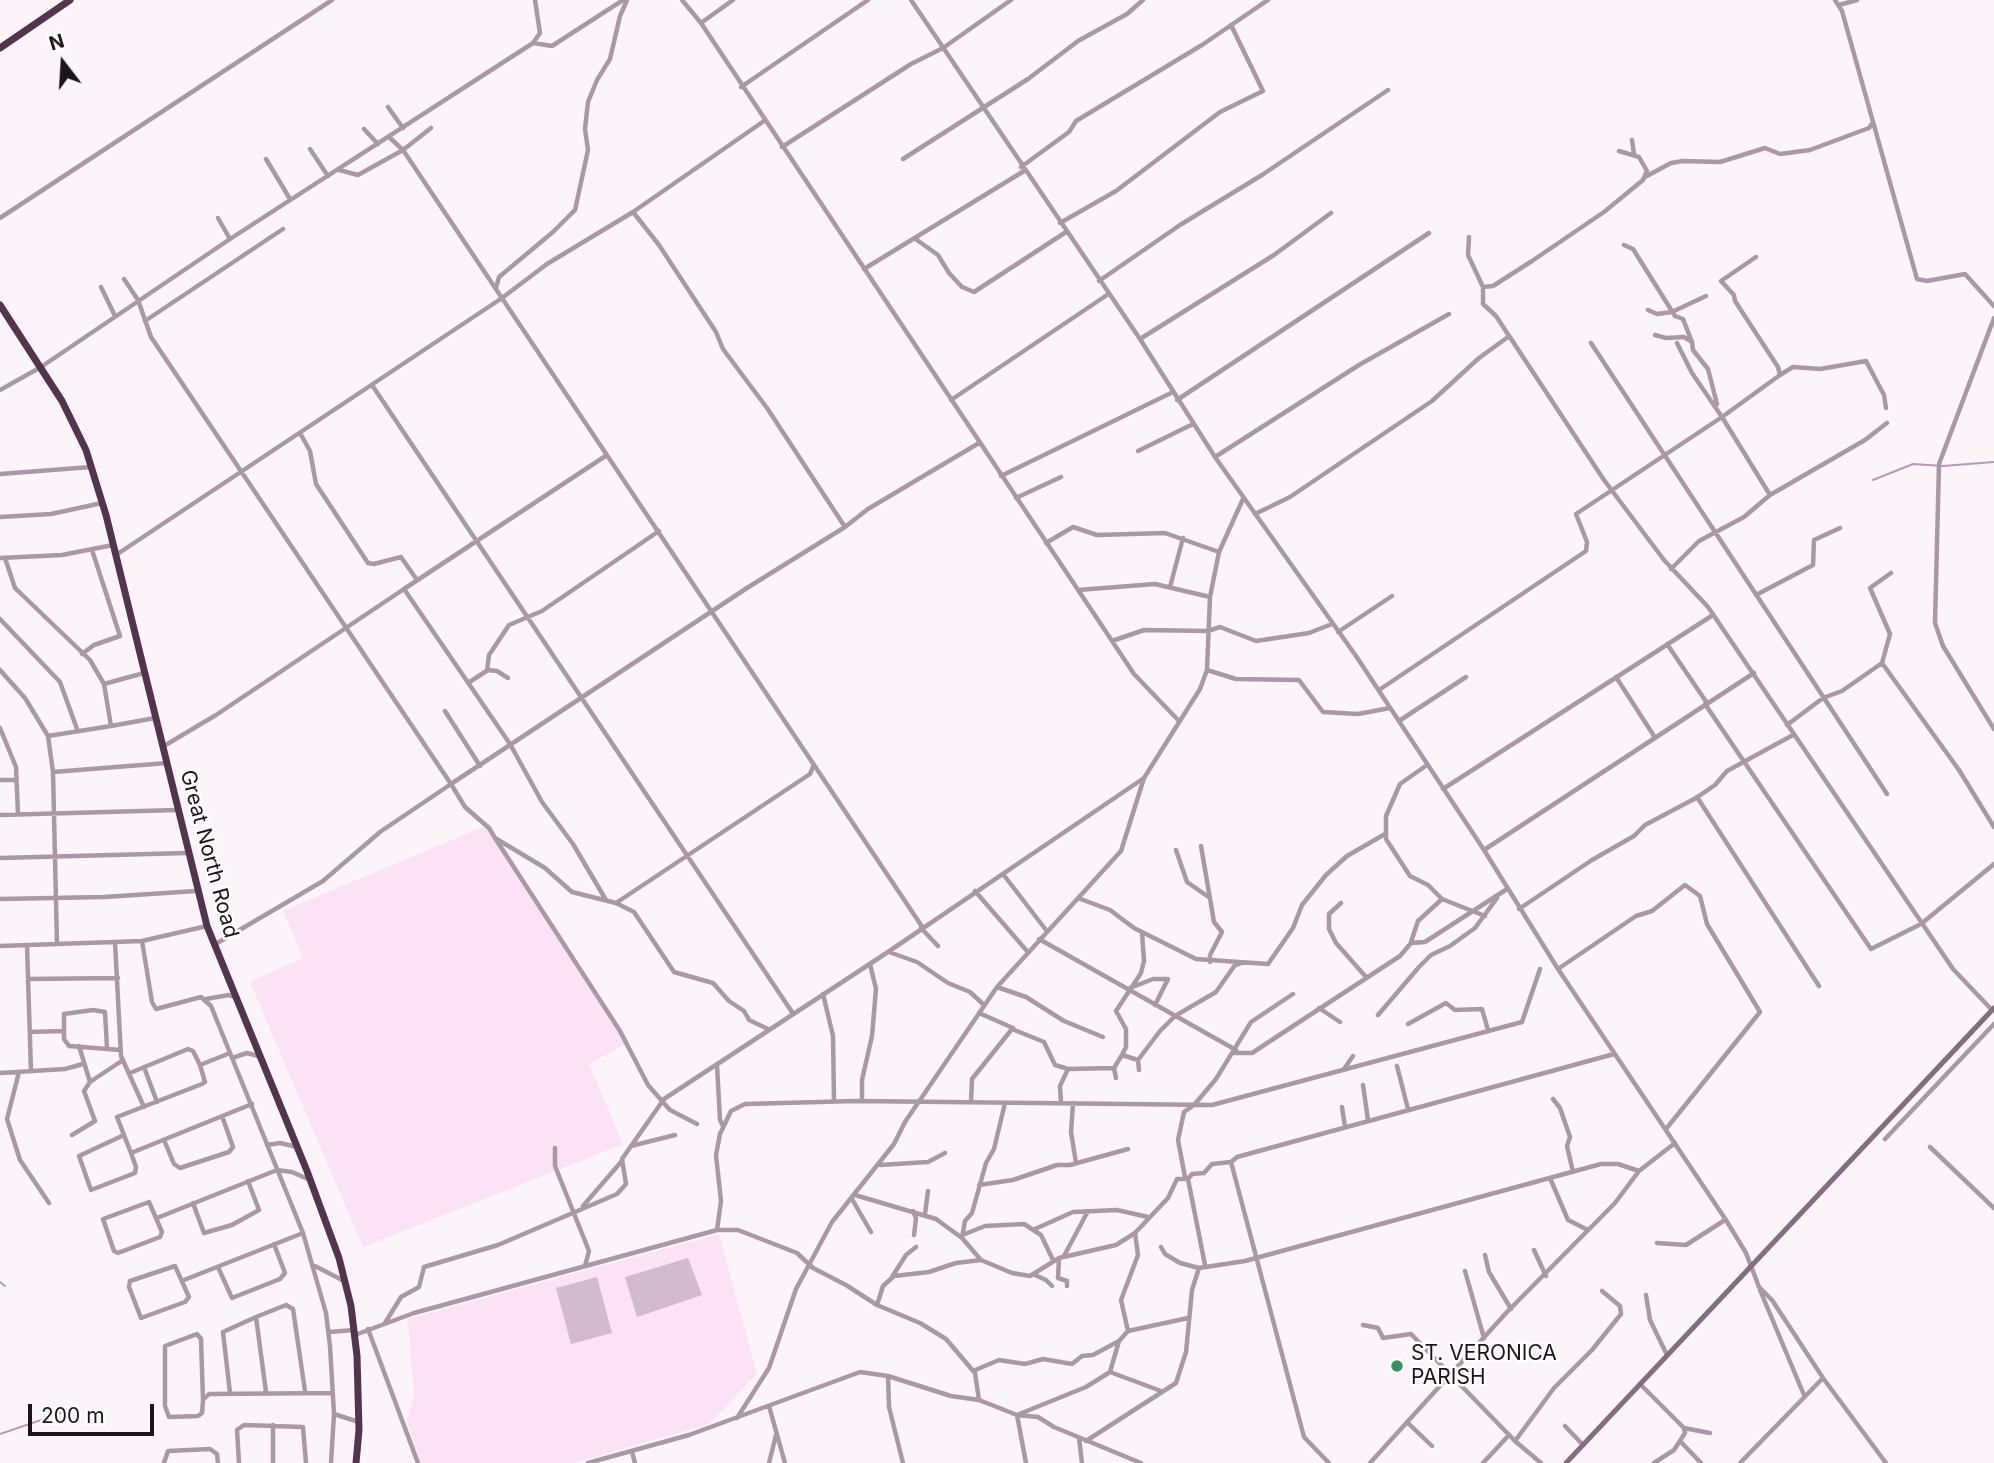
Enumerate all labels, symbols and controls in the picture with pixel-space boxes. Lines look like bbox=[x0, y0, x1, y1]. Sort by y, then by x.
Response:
north arrow bbox=[28, 28, 98, 98]
text: N bbox=[46, 29, 67, 56]
street label: Great North Road bbox=[174, 767, 244, 941]
place label: ST. VERONICA PARISH bbox=[1411, 1341, 1557, 1391]
marker: ST. VERONICA PARISH bbox=[1389, 1358, 1405, 1374]
scale bar bbox=[32, 1390, 158, 1434]
text: 200 m bbox=[41, 1403, 105, 1428]

